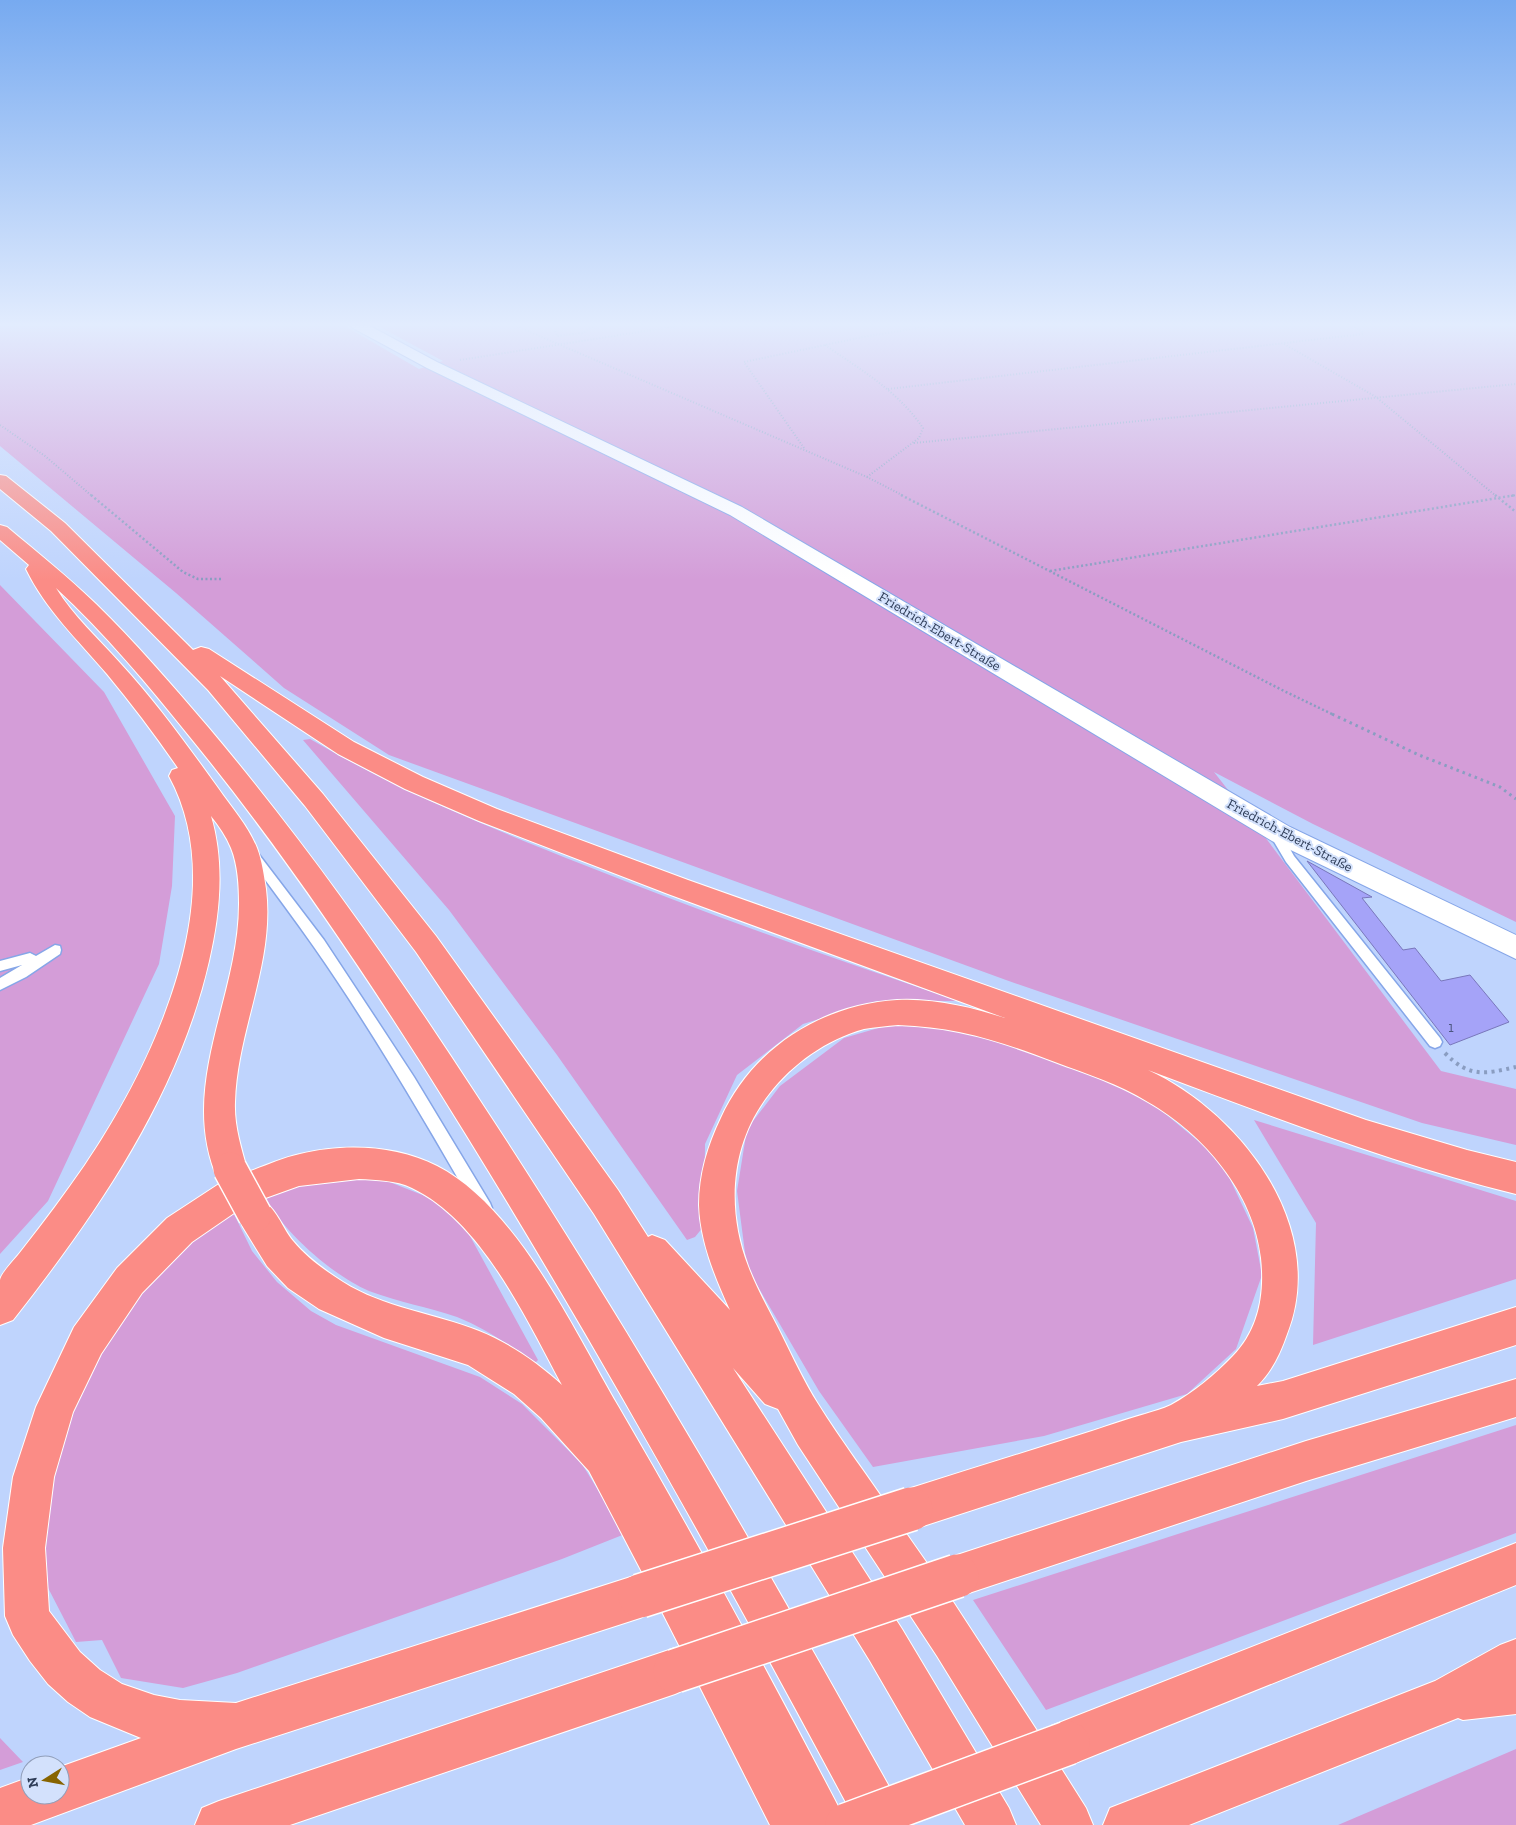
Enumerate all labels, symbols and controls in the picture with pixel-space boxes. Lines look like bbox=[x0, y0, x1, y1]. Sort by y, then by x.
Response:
street label: Friedrich-Ebert-Straße bbox=[876, 588, 1004, 675]
street label: Friedrich-Ebert-Straße bbox=[1224, 795, 1356, 876]
house number: 1 bbox=[1448, 1019, 1454, 1036]
north arrow bbox=[20, 1755, 70, 1805]
text: N bbox=[23, 1775, 42, 1789]

